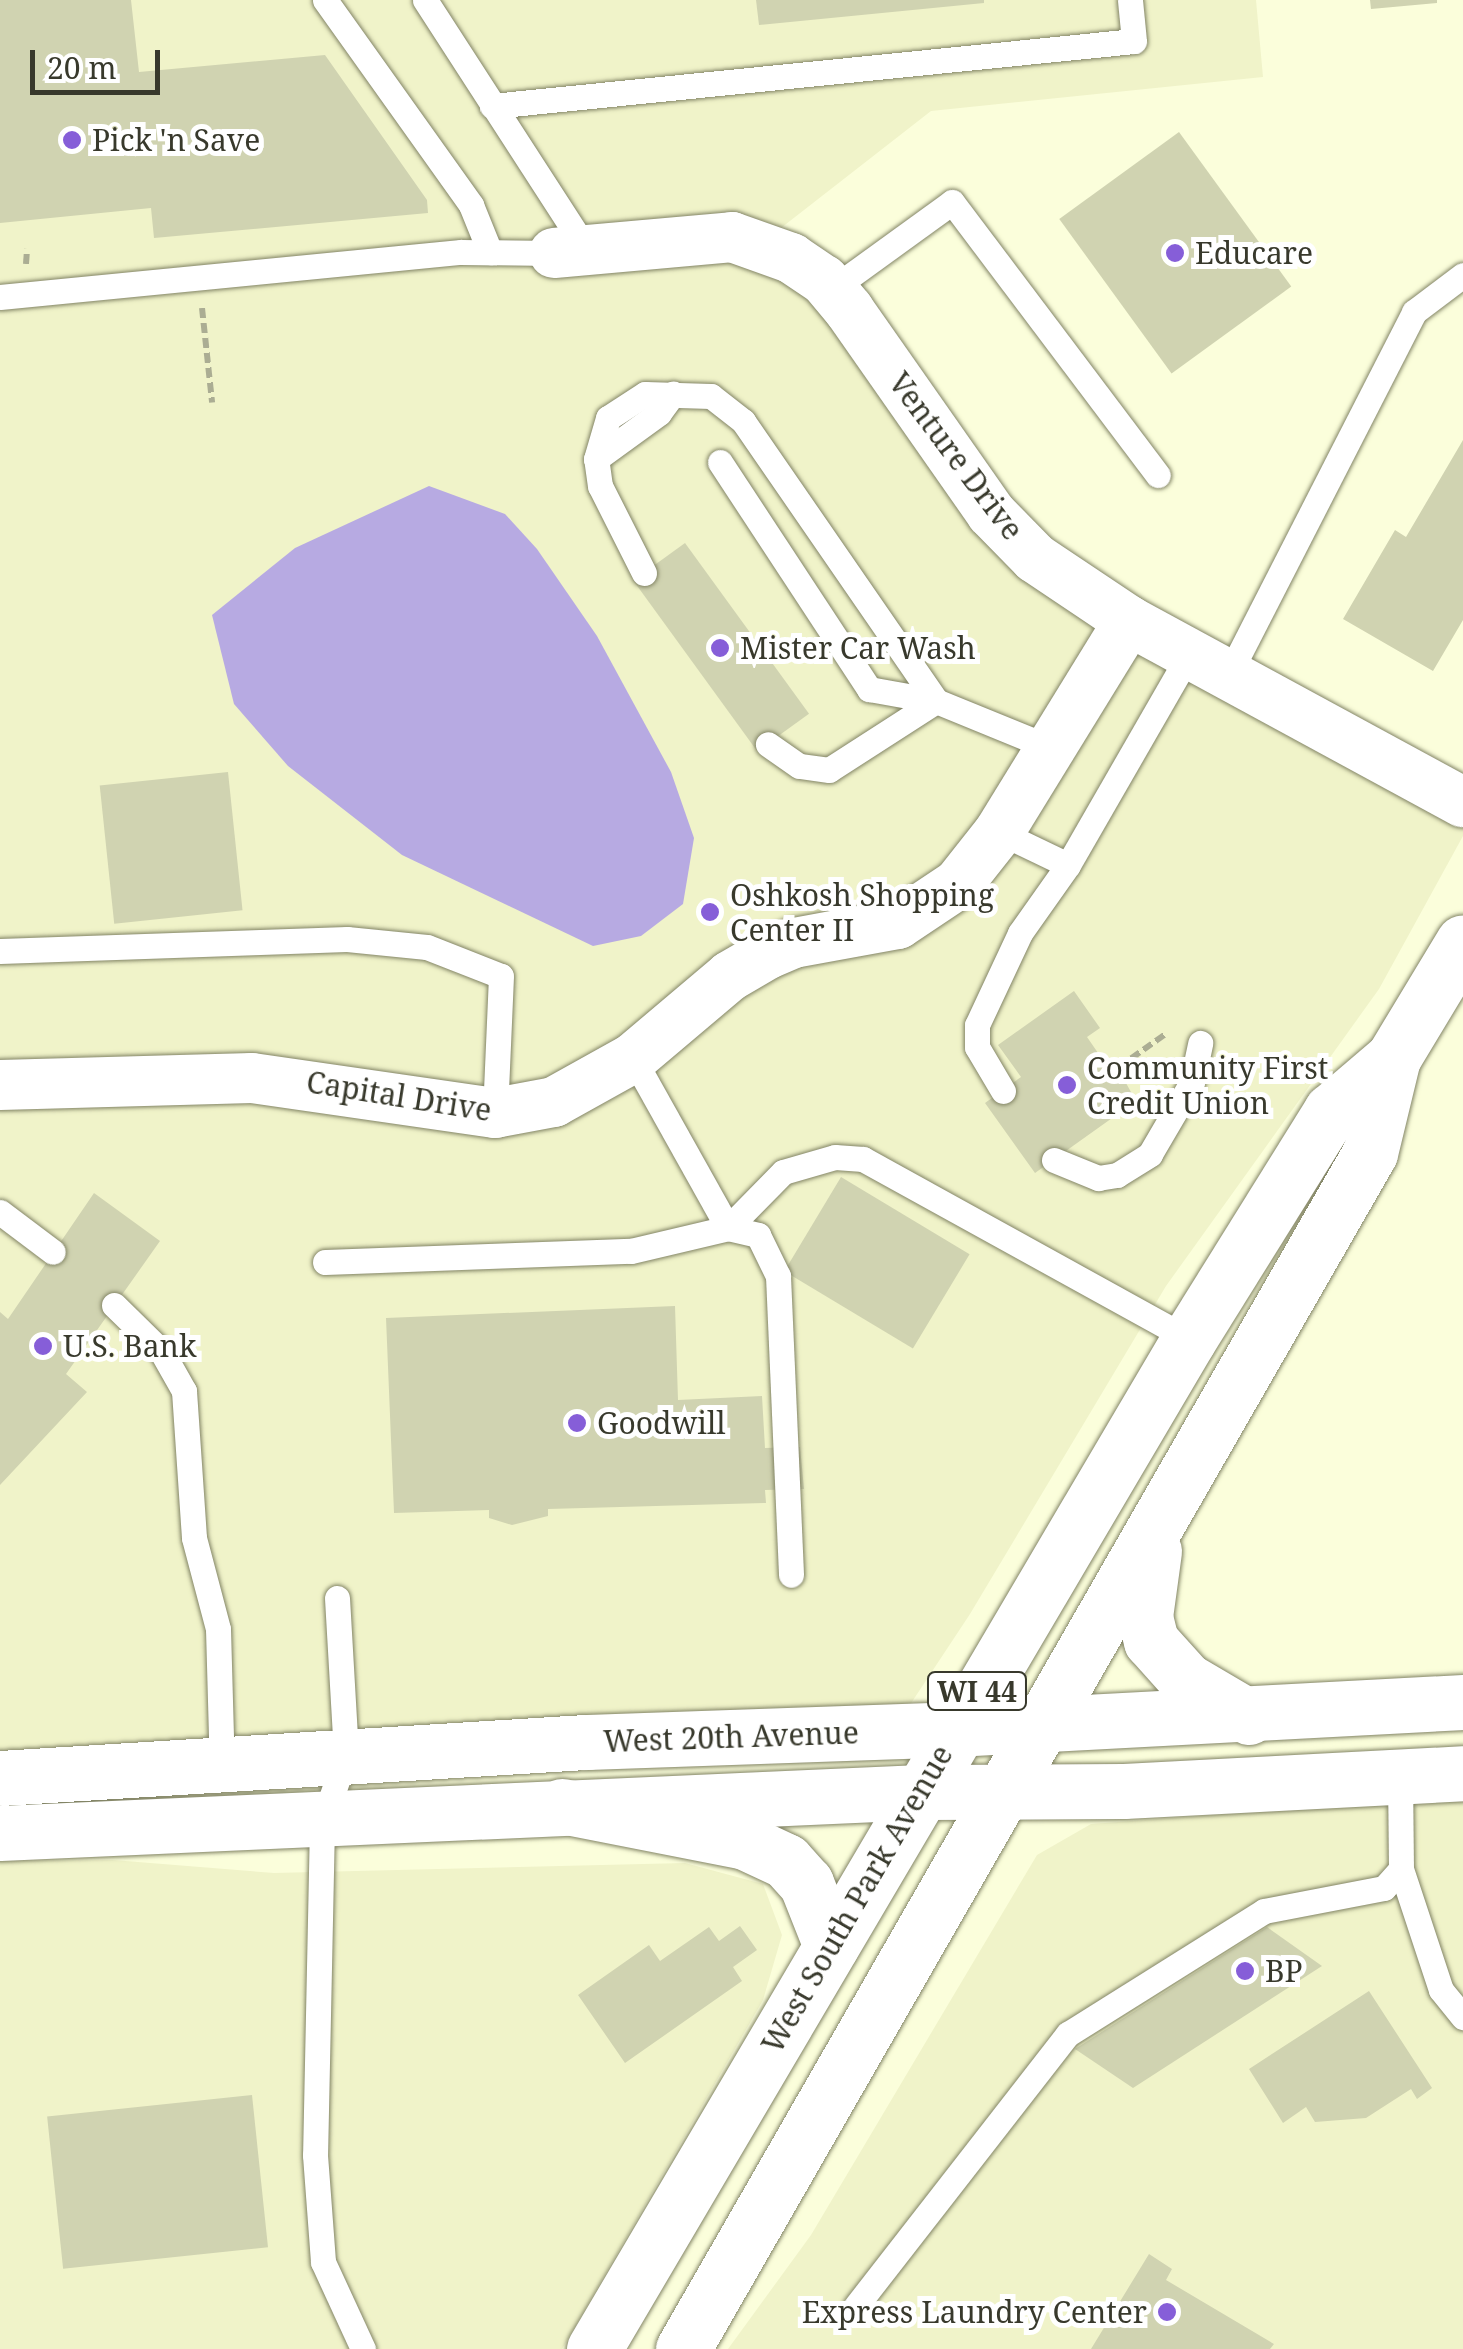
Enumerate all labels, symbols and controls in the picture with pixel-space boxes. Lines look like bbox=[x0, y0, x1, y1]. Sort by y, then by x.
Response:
scale bar bbox=[35, 30, 165, 92]
text: 20 m bbox=[47, 47, 117, 88]
place label: Pick 'n Save bbox=[92, 122, 260, 158]
marker: Pick 'n Save bbox=[61, 129, 83, 151]
place label: Educare bbox=[1195, 235, 1313, 271]
marker: Educare bbox=[1164, 242, 1186, 264]
street label: Venture Drive bbox=[881, 365, 1031, 547]
place label: Mister Car Wash bbox=[740, 630, 976, 666]
marker: Mister Car Wash bbox=[709, 637, 731, 659]
place label: Oshkosh Shopping Center II bbox=[730, 877, 994, 948]
marker: Oshkosh Shopping Center II bbox=[699, 901, 721, 923]
place label: Community First Credit Union bbox=[1087, 1050, 1328, 1120]
street label: Capital Drive bbox=[304, 1064, 494, 1128]
marker: Community First Credit Union bbox=[1056, 1074, 1078, 1096]
place label: U.S. Bank bbox=[63, 1328, 196, 1364]
marker: U.S. Bank bbox=[32, 1335, 54, 1357]
place label: Goodwill bbox=[597, 1405, 726, 1441]
marker: Goodwill bbox=[566, 1412, 588, 1434]
road number: WI 44 bbox=[924, 1668, 1030, 1714]
street label: West 20th Avenue bbox=[603, 1715, 859, 1759]
street label: West South Park Avenue bbox=[754, 1739, 960, 2059]
place label: BP bbox=[1265, 1953, 1303, 1989]
marker: BP bbox=[1234, 1960, 1256, 1982]
place label: Express Laundry Center bbox=[802, 2294, 1147, 2330]
marker: Express Laundry Center bbox=[1156, 2301, 1178, 2323]

